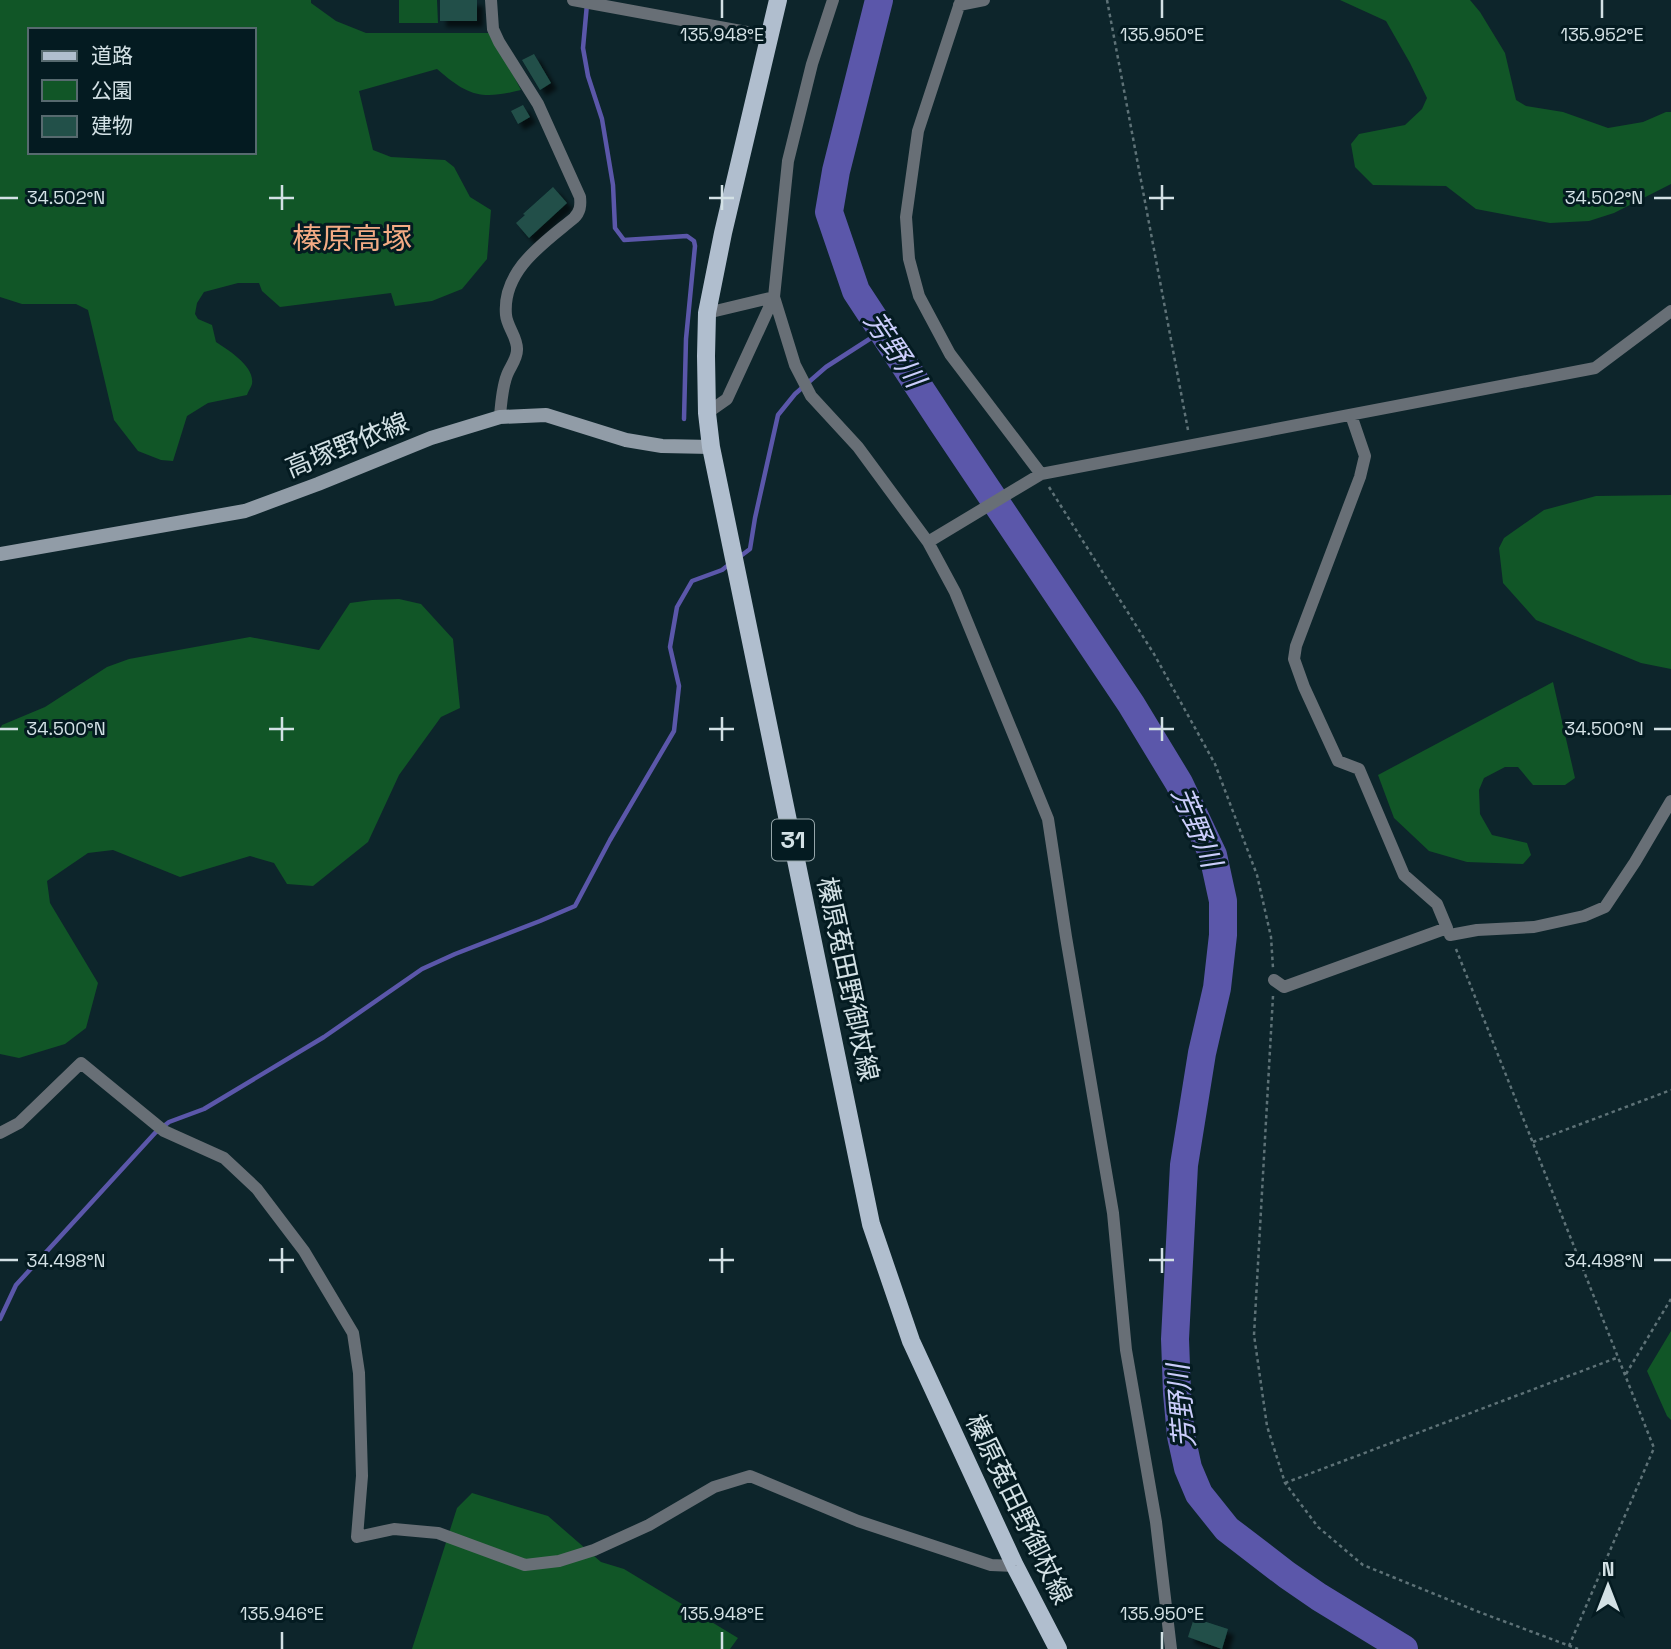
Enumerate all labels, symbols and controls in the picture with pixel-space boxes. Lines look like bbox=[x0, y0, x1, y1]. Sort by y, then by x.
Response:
text: 135.948°E bbox=[680, 23, 764, 46]
text: 135.950°E bbox=[1120, 23, 1204, 46]
text: 135.952°E bbox=[1560, 23, 1644, 46]
legend bbox=[28, 28, 256, 154]
text: 道路 bbox=[91, 42, 133, 69]
text: 公園 bbox=[91, 77, 133, 104]
text: 建物 bbox=[91, 112, 133, 139]
text: 34.502°N bbox=[27, 186, 105, 209]
text: 34.502°N bbox=[1565, 186, 1643, 209]
district label: 榛原高塚 bbox=[292, 219, 412, 258]
water label: 芳野川 bbox=[857, 304, 935, 396]
street label: 高塚野依線 bbox=[280, 405, 414, 485]
text: 34.500°N bbox=[26, 717, 106, 740]
text: 34.500°N bbox=[1564, 717, 1644, 740]
water label: 芳野川 bbox=[1164, 781, 1231, 875]
road number: 31 bbox=[772, 820, 814, 860]
street label: 榛原菟田野御杖線 bbox=[810, 874, 886, 1084]
text: 34.498°N bbox=[27, 1249, 105, 1272]
text: 34.498°N bbox=[1565, 1249, 1643, 1272]
water label: 芳野川 bbox=[1159, 1360, 1203, 1449]
street label: 榛原菟田野御杖線 bbox=[958, 1408, 1080, 1610]
north arrow bbox=[1573, 1551, 1643, 1621]
text: N bbox=[1602, 1557, 1614, 1582]
text: 135.946°E bbox=[240, 1602, 324, 1625]
text: 135.948°E bbox=[680, 1602, 764, 1625]
text: 135.950°E bbox=[1120, 1602, 1204, 1625]

